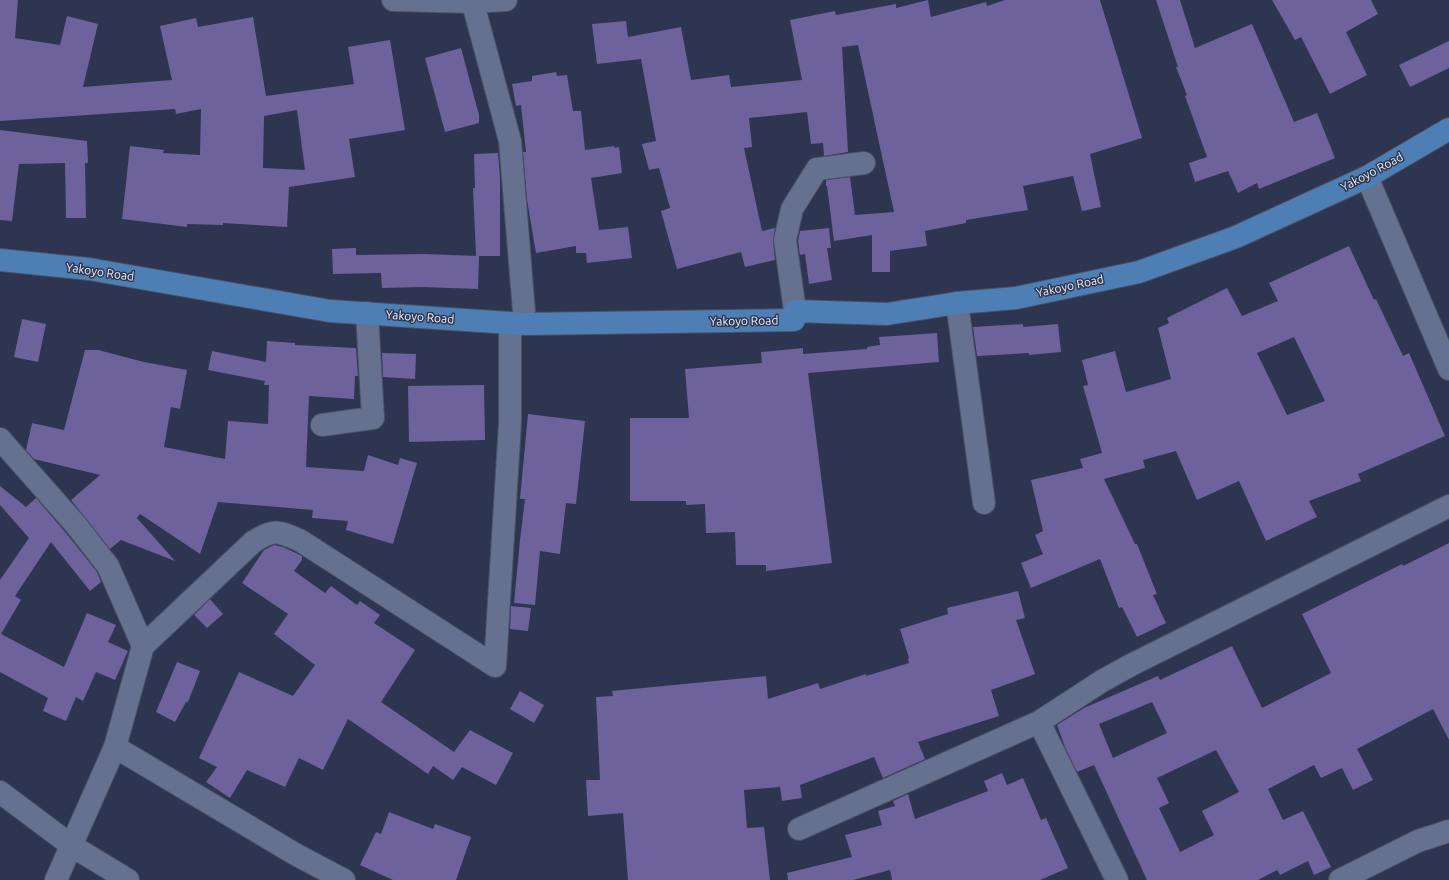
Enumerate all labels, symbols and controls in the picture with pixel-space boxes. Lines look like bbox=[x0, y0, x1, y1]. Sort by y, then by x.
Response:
street label: Yakoyo Road bbox=[1338, 150, 1405, 193]
street label: Yakoyo Road bbox=[65, 260, 135, 283]
street label: Yakoyo Road bbox=[1035, 272, 1105, 299]
street label: Yakoyo Road bbox=[385, 308, 455, 325]
street label: Yakoyo Road bbox=[710, 313, 778, 328]

